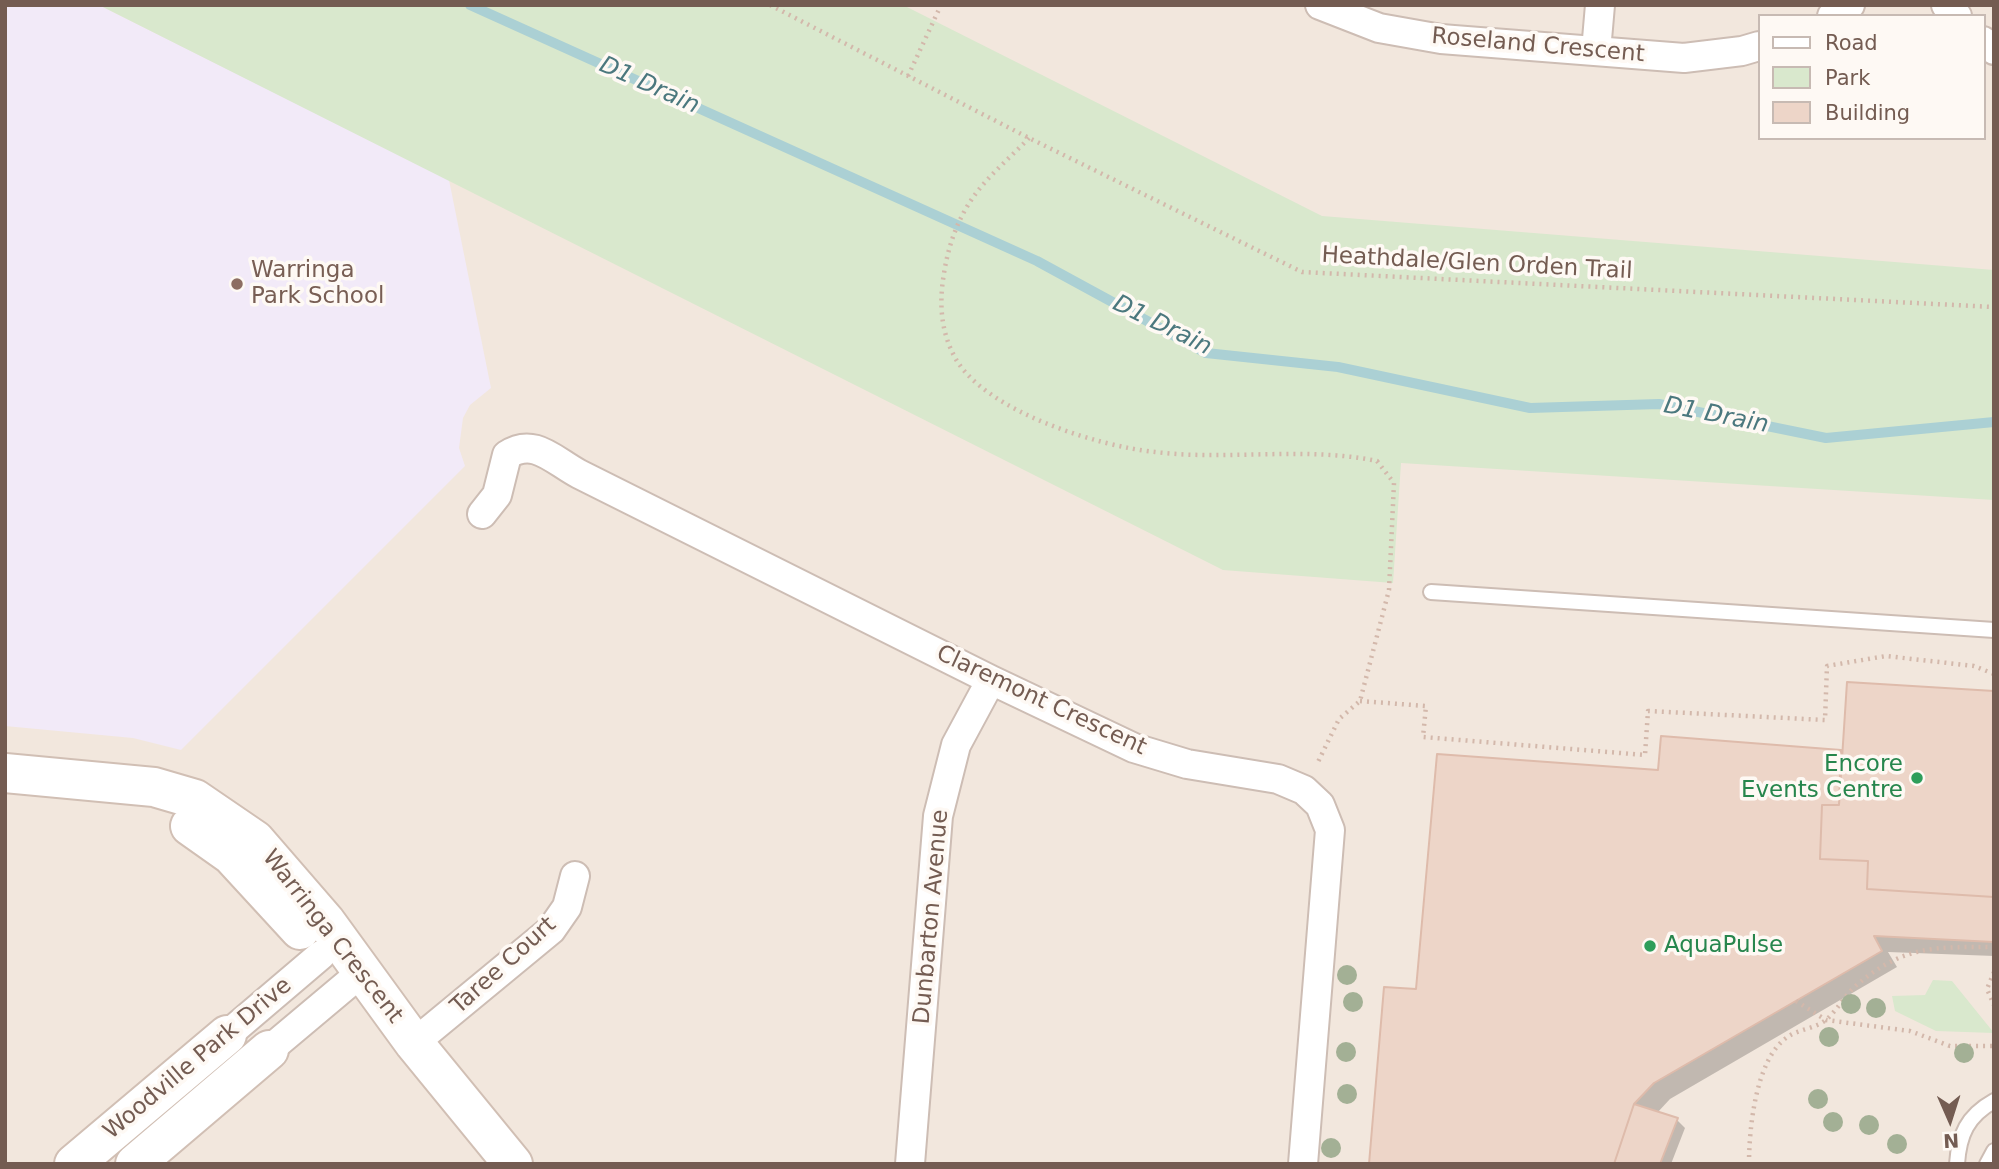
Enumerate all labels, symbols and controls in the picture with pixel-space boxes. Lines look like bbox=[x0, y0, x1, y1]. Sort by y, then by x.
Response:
legend bbox=[1758, 14, 1985, 140]
street label: Roseland Crescent bbox=[1430, 23, 1646, 69]
text: Road bbox=[1825, 31, 1878, 55]
water label: D1 Drain bbox=[595, 51, 703, 121]
text: Park bbox=[1825, 66, 1870, 90]
text: Building bbox=[1825, 101, 1910, 125]
street label: Heathdale/Glen Orden Trail bbox=[1321, 242, 1633, 286]
place label: Warringa Park School bbox=[251, 257, 384, 311]
marker: Warringa Park School bbox=[229, 276, 245, 292]
water label: D1 Drain bbox=[1108, 290, 1216, 362]
water label: D1 Drain bbox=[1661, 392, 1771, 440]
street label: Claremont Crescent bbox=[932, 640, 1150, 762]
place label: Encore Events Centre bbox=[1741, 751, 1903, 805]
marker: Encore Events Centre bbox=[1909, 770, 1925, 786]
street label: Dunbarton Avenue bbox=[909, 808, 955, 1026]
street label: Warringa Crescent bbox=[256, 845, 408, 1029]
street label: Taree Court bbox=[446, 912, 562, 1020]
place label: AquaPulse bbox=[1664, 932, 1783, 960]
marker: AquaPulse bbox=[1642, 938, 1658, 954]
street label: Woodville Park Drive bbox=[98, 972, 298, 1146]
north arrow bbox=[1915, 1085, 1985, 1155]
text: N bbox=[1943, 1130, 1960, 1152]

